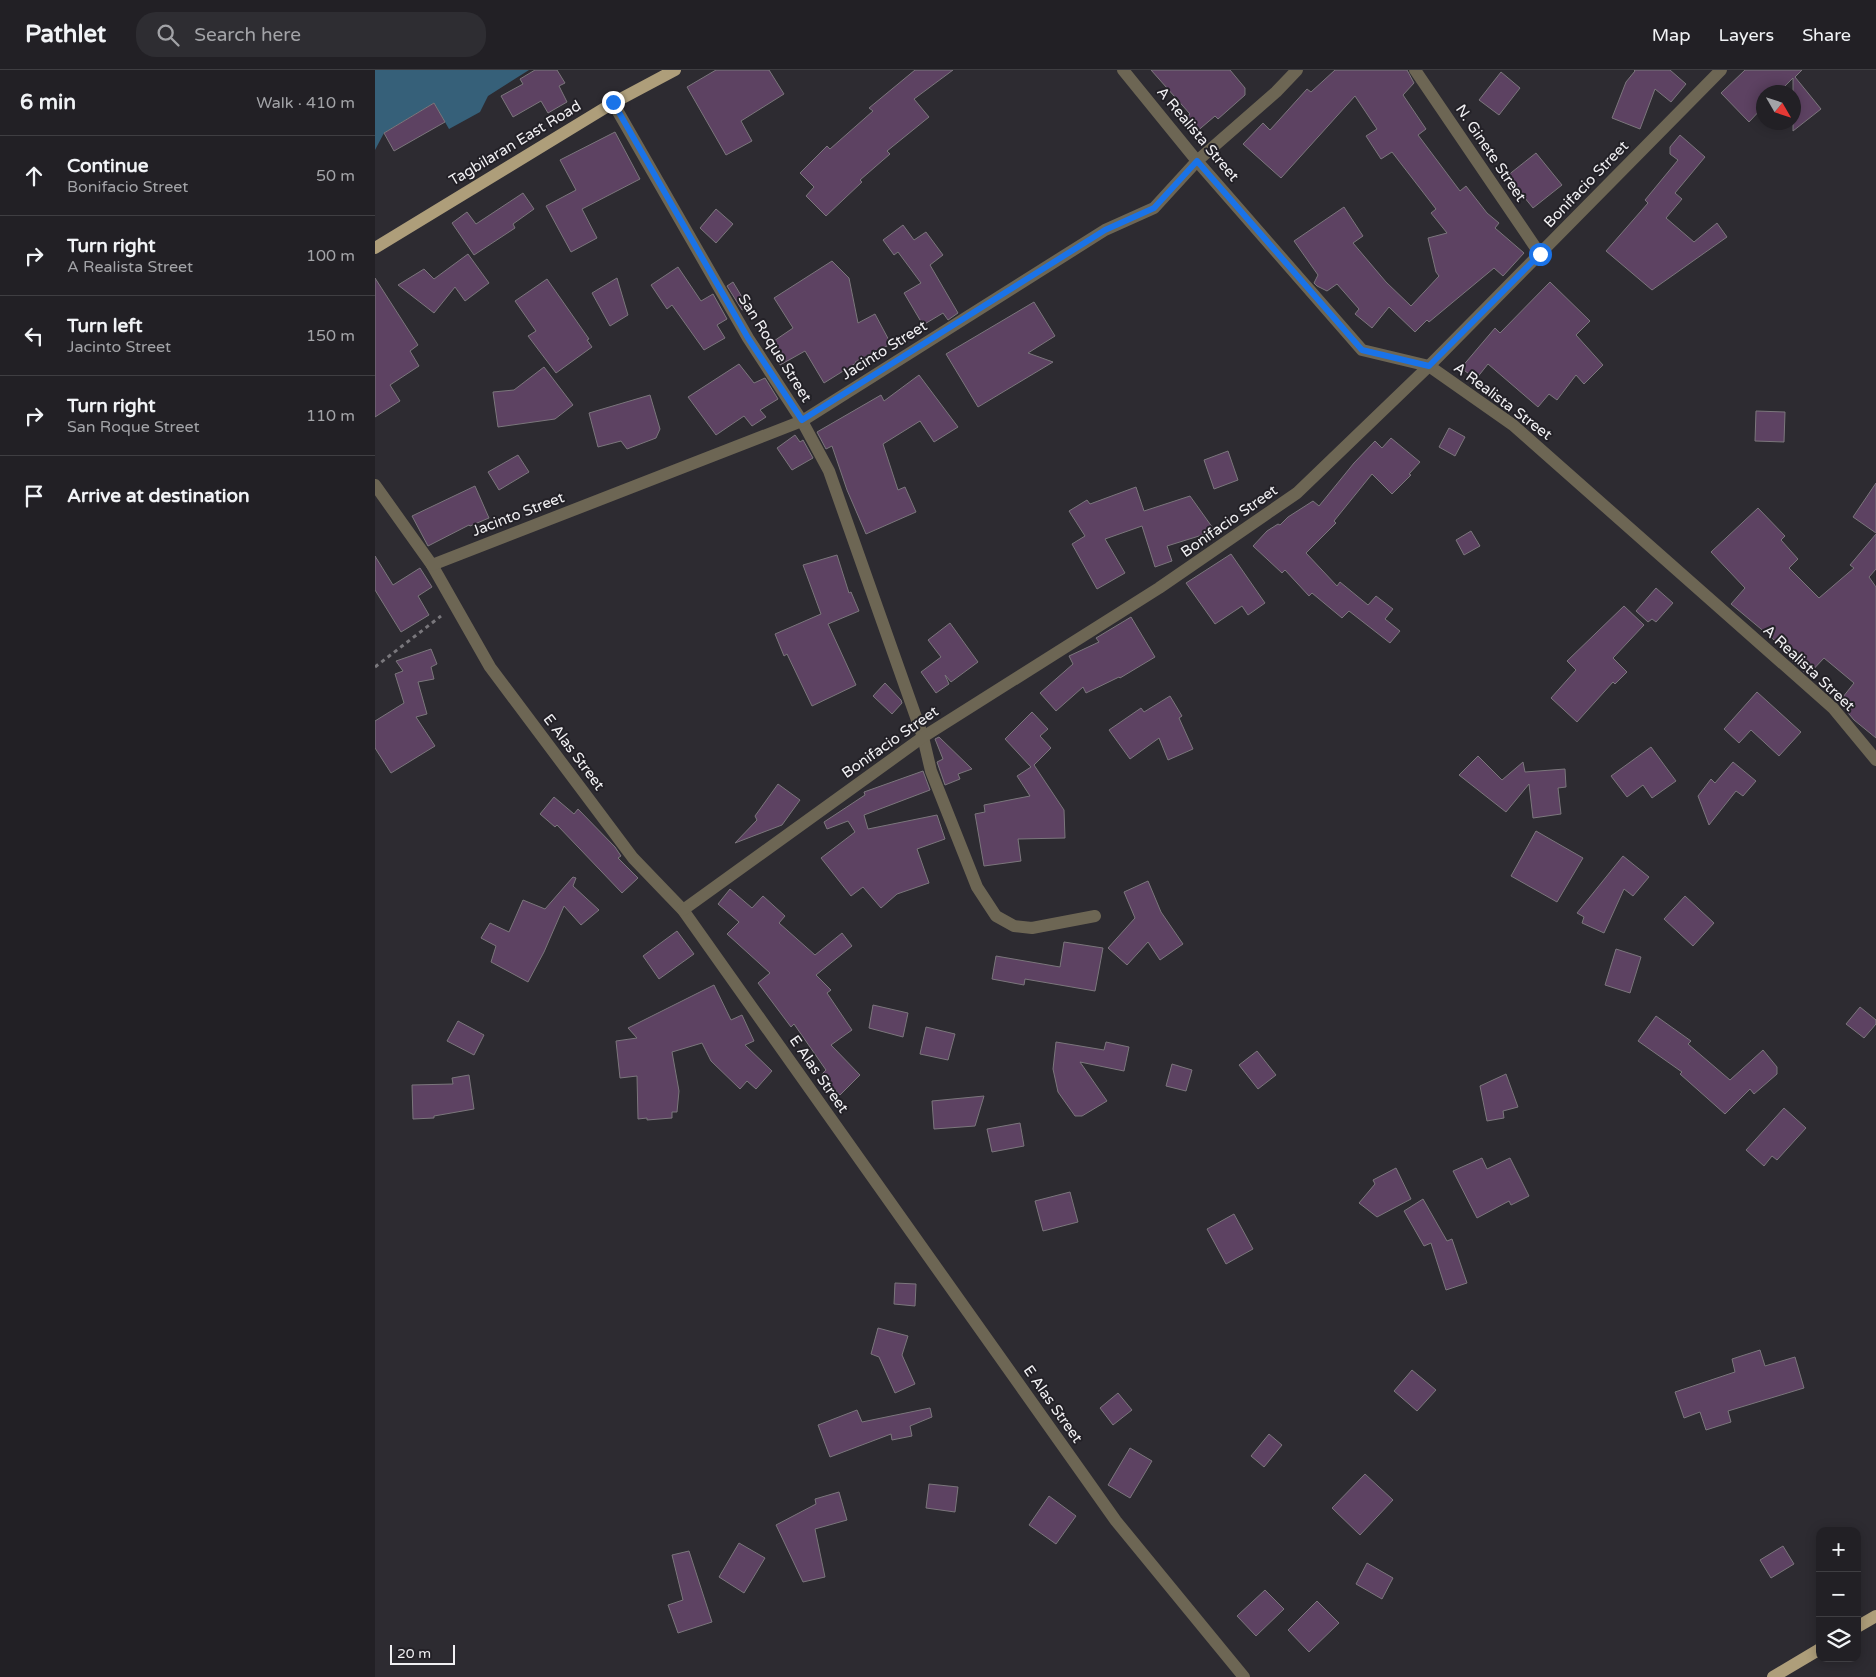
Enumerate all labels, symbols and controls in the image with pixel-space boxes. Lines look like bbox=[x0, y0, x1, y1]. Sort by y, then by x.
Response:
search box bbox=[136, 12, 486, 57]
text: Pathlet bbox=[25, 20, 106, 49]
icon: search bbox=[154, 21, 182, 49]
text: Search here bbox=[194, 24, 301, 46]
text: Map bbox=[1652, 24, 1691, 46]
text: Layers bbox=[1719, 24, 1774, 46]
text: Share bbox=[1802, 24, 1851, 46]
street label: A Realista Street bbox=[1153, 83, 1243, 185]
north arrow bbox=[1756, 85, 1801, 130]
text: 6 min bbox=[20, 90, 76, 115]
route end bbox=[602, 91, 625, 114]
text: Walk · 410 m bbox=[256, 93, 355, 113]
street label: Tagbilaran East Road bbox=[446, 96, 584, 190]
street label: N. Ginete Street bbox=[1452, 101, 1530, 205]
street label: Bonifacio Street bbox=[1540, 137, 1632, 231]
text: Continue bbox=[67, 155, 149, 177]
icon: ahead bbox=[20, 162, 48, 190]
text: 50 m bbox=[316, 166, 355, 186]
text: Bonifacio Street bbox=[67, 177, 188, 197]
text: Turn right bbox=[67, 235, 155, 257]
icon: right bbox=[20, 242, 48, 270]
route start bbox=[1529, 243, 1552, 266]
text: 100 m bbox=[306, 246, 355, 266]
text: A Realista Street bbox=[67, 257, 193, 277]
street label: San Roque Street bbox=[734, 290, 816, 406]
text: Turn left bbox=[67, 315, 143, 337]
street label: Jacinto Street bbox=[838, 316, 930, 383]
icon: left bbox=[20, 322, 48, 350]
text: 150 m bbox=[306, 326, 355, 346]
text: Jacinto Street bbox=[67, 337, 171, 357]
street label: A Realista Street bbox=[1450, 358, 1556, 444]
text: Turn right bbox=[67, 395, 155, 417]
icon: right bbox=[20, 402, 48, 430]
text: 110 m bbox=[306, 406, 355, 426]
text: San Roque Street bbox=[67, 417, 200, 437]
street label: Bonifacio Street bbox=[1177, 481, 1281, 561]
icon: arrive bbox=[20, 482, 48, 510]
text: Arrive at destination bbox=[67, 485, 250, 507]
street label: Jacinto Street bbox=[469, 488, 567, 540]
street label: A Realista Street bbox=[1760, 621, 1859, 715]
street label: Bonifacio Street bbox=[838, 702, 942, 782]
street label: E Alas Street bbox=[540, 710, 609, 794]
street label: E Alas Street bbox=[786, 1032, 853, 1117]
street label: E Alas Street bbox=[1020, 1362, 1087, 1447]
map controls bbox=[1816, 1527, 1861, 1662]
button: + bbox=[1816, 1527, 1861, 1572]
button: − bbox=[1816, 1572, 1861, 1617]
button: layers bbox=[1816, 1617, 1861, 1662]
scale bar bbox=[390, 1642, 455, 1665]
text: 20 m bbox=[397, 1645, 431, 1662]

